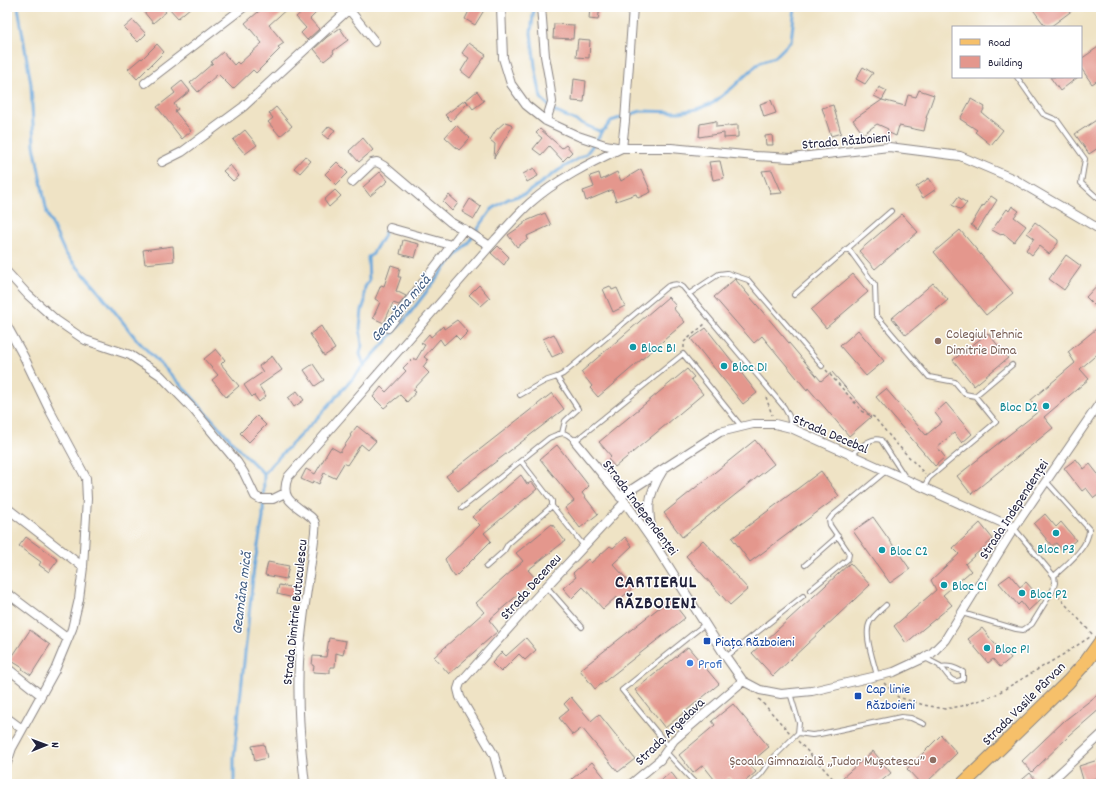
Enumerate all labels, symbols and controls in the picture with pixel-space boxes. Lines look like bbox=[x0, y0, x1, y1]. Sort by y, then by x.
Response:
legend bbox=[952, 26, 1082, 78]
text: Road bbox=[988, 35, 1010, 52]
text: Building bbox=[988, 55, 1023, 72]
street label: Strada Războieni bbox=[801, 128, 892, 156]
water label: Geamăna mică bbox=[366, 270, 438, 348]
place label: Colegiul Tehnic Dimitrie Dima bbox=[946, 325, 1023, 361]
marker: Colegiul Tehnic Dimitrie Dima bbox=[933, 336, 943, 346]
place label: Bloc B1 bbox=[641, 339, 676, 359]
marker: Bloc B1 bbox=[628, 342, 638, 352]
place label: Bloc D1 bbox=[732, 358, 767, 378]
marker: Bloc D1 bbox=[719, 361, 729, 371]
place label: Bloc D2 bbox=[1000, 398, 1038, 418]
marker: Bloc D2 bbox=[1041, 401, 1051, 411]
street label: Strada Decebal bbox=[789, 410, 872, 460]
street label: Strada Independenței bbox=[597, 456, 682, 561]
street label: Strada Independenței bbox=[975, 456, 1055, 564]
marker: Bloc P3 bbox=[1051, 528, 1061, 538]
street label: Strada Dimitrie Butuculescu bbox=[278, 538, 314, 686]
place label: Bloc P3 bbox=[1037, 540, 1075, 560]
place label: Bloc C2 bbox=[890, 542, 928, 562]
marker: Bloc C2 bbox=[877, 545, 887, 555]
water label: Geamăna mică bbox=[227, 549, 259, 636]
street label: Strada Deceneu bbox=[496, 550, 567, 625]
district label: CARTIERUL RĂZBOIENI bbox=[615, 571, 697, 617]
place label: Bloc C1 bbox=[952, 577, 987, 597]
marker: Bloc C1 bbox=[939, 580, 949, 590]
place label: Bloc P2 bbox=[1030, 585, 1068, 605]
marker: Bloc P2 bbox=[1017, 588, 1027, 598]
place label: Piața Războieni bbox=[715, 633, 795, 653]
marker: Piața Războieni bbox=[702, 636, 712, 646]
place label: Bloc P1 bbox=[995, 640, 1029, 660]
marker: Bloc P1 bbox=[982, 643, 992, 653]
place label: Profi bbox=[698, 655, 723, 675]
marker: Profi bbox=[685, 658, 695, 668]
street label: Strada Vasile Pârvan bbox=[978, 658, 1071, 751]
place label: Cap linie Războieni bbox=[866, 680, 916, 716]
marker: Cap linie Războieni bbox=[853, 691, 863, 701]
street label: Strada Argedava bbox=[631, 694, 710, 771]
north arrow bbox=[26, 725, 66, 765]
text: N bbox=[46, 742, 62, 748]
place label: Școala Gimnazială „Tudor Mușatescu” bbox=[730, 752, 925, 772]
marker: Școala Gimnazială „Tudor Mușatescu” bbox=[928, 755, 938, 765]

